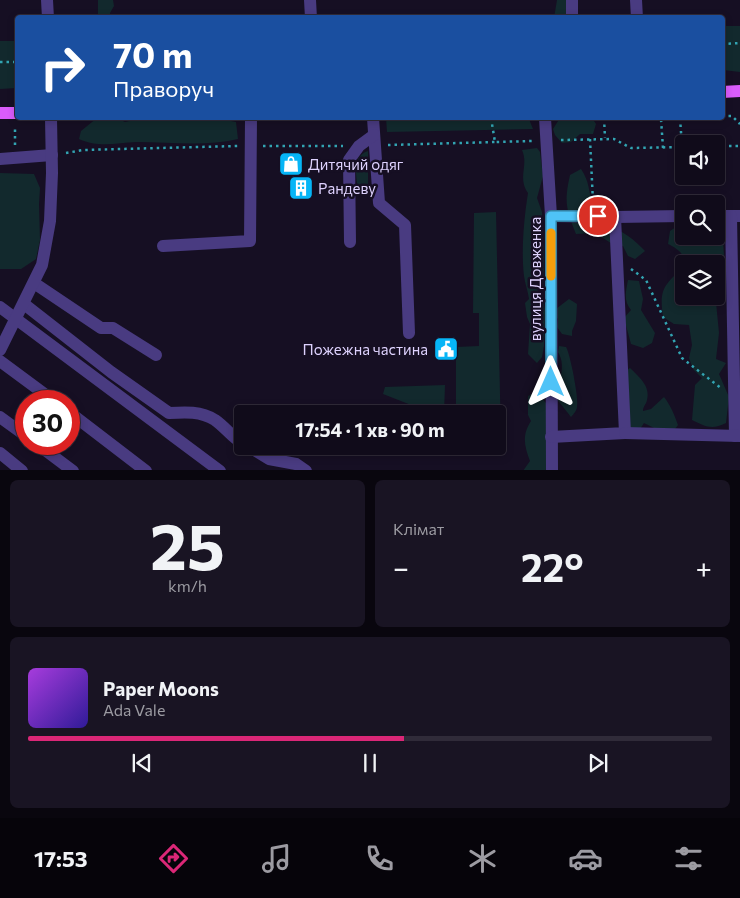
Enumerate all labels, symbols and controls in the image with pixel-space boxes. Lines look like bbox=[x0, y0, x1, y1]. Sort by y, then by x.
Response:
text: 70 m bbox=[113, 32, 193, 75]
icon: right bbox=[30, 35, 95, 100]
text: Праворуч bbox=[113, 75, 214, 102]
map controls bbox=[675, 135, 725, 305]
button: sound bbox=[675, 135, 725, 185]
shop icon: Дитячий одяг bbox=[278, 151, 304, 177]
place label: Дитячий одяг bbox=[308, 155, 404, 173]
building icon: Рандеву bbox=[288, 175, 314, 201]
place label: Рандеву bbox=[318, 179, 376, 197]
pin bbox=[577, 195, 619, 237]
button: search bbox=[675, 195, 725, 245]
icon: arrive bbox=[584, 202, 612, 230]
street label: вулиця Довженка bbox=[526, 217, 544, 341]
button: layers bbox=[675, 255, 725, 305]
public building icon: Пожежна частина bbox=[433, 336, 459, 362]
place label: Пожежна частина bbox=[302, 340, 428, 358]
position arrow bbox=[524, 355, 576, 407]
speed limit sign: 30 bbox=[15, 390, 80, 455]
text: 17:54 · 1 хв · 90 m bbox=[295, 418, 445, 441]
text: 25 bbox=[150, 504, 225, 583]
text: Клімат bbox=[393, 519, 444, 538]
text: 22° bbox=[521, 543, 584, 590]
text: − bbox=[393, 550, 409, 584]
text: + bbox=[696, 550, 712, 584]
text: km/h bbox=[168, 576, 207, 595]
text: Paper Moons bbox=[103, 677, 219, 700]
text: Ada Vale bbox=[103, 700, 165, 719]
icon: previous bbox=[128, 749, 156, 777]
icon: pause bbox=[356, 749, 384, 777]
icon: next bbox=[584, 749, 612, 777]
icon: directions bbox=[156, 841, 191, 876]
icon: music bbox=[259, 841, 294, 876]
icon: phone bbox=[362, 841, 397, 876]
icon: climate bbox=[465, 841, 500, 876]
icon: car bbox=[568, 841, 603, 876]
icon: filters bbox=[671, 841, 706, 876]
text: 17:53 bbox=[34, 845, 88, 872]

